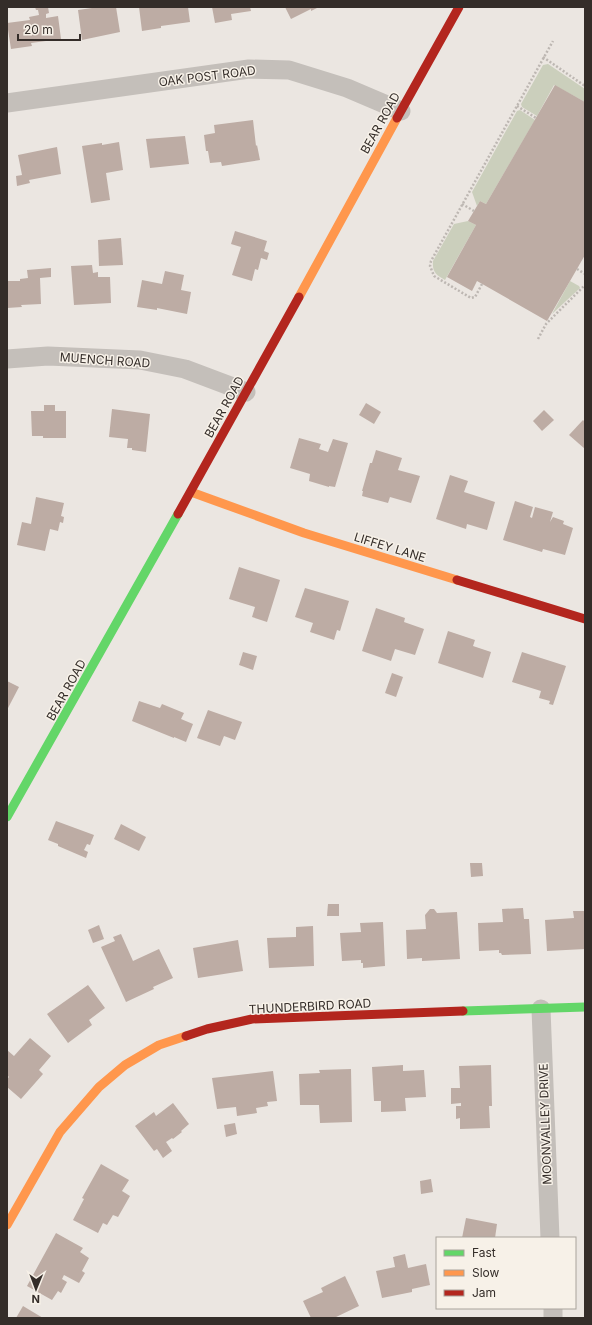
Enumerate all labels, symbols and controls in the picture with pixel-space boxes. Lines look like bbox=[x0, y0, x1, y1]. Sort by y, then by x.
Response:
scale bar bbox=[18, 16, 80, 42]
text: 20 m bbox=[24, 22, 53, 37]
street label: OAK POST ROAD bbox=[158, 63, 256, 89]
street label: BEAR ROAD bbox=[357, 90, 403, 156]
street label: MUENCH ROAD bbox=[59, 349, 151, 371]
street label: BEAR ROAD bbox=[201, 374, 247, 440]
street label: LIFFEY LANE bbox=[352, 529, 428, 565]
street label: BEAR ROAD bbox=[43, 657, 89, 723]
street label: THUNDERBIRD ROAD bbox=[248, 995, 372, 1017]
street label: MOONVALLEY DRIVE bbox=[535, 1063, 555, 1185]
legend bbox=[436, 1237, 576, 1309]
text: Fast bbox=[472, 1245, 496, 1260]
text: Slow bbox=[472, 1265, 500, 1280]
north arrow bbox=[16, 1269, 56, 1309]
text: Jam bbox=[472, 1285, 496, 1300]
text: N bbox=[32, 1292, 40, 1306]

